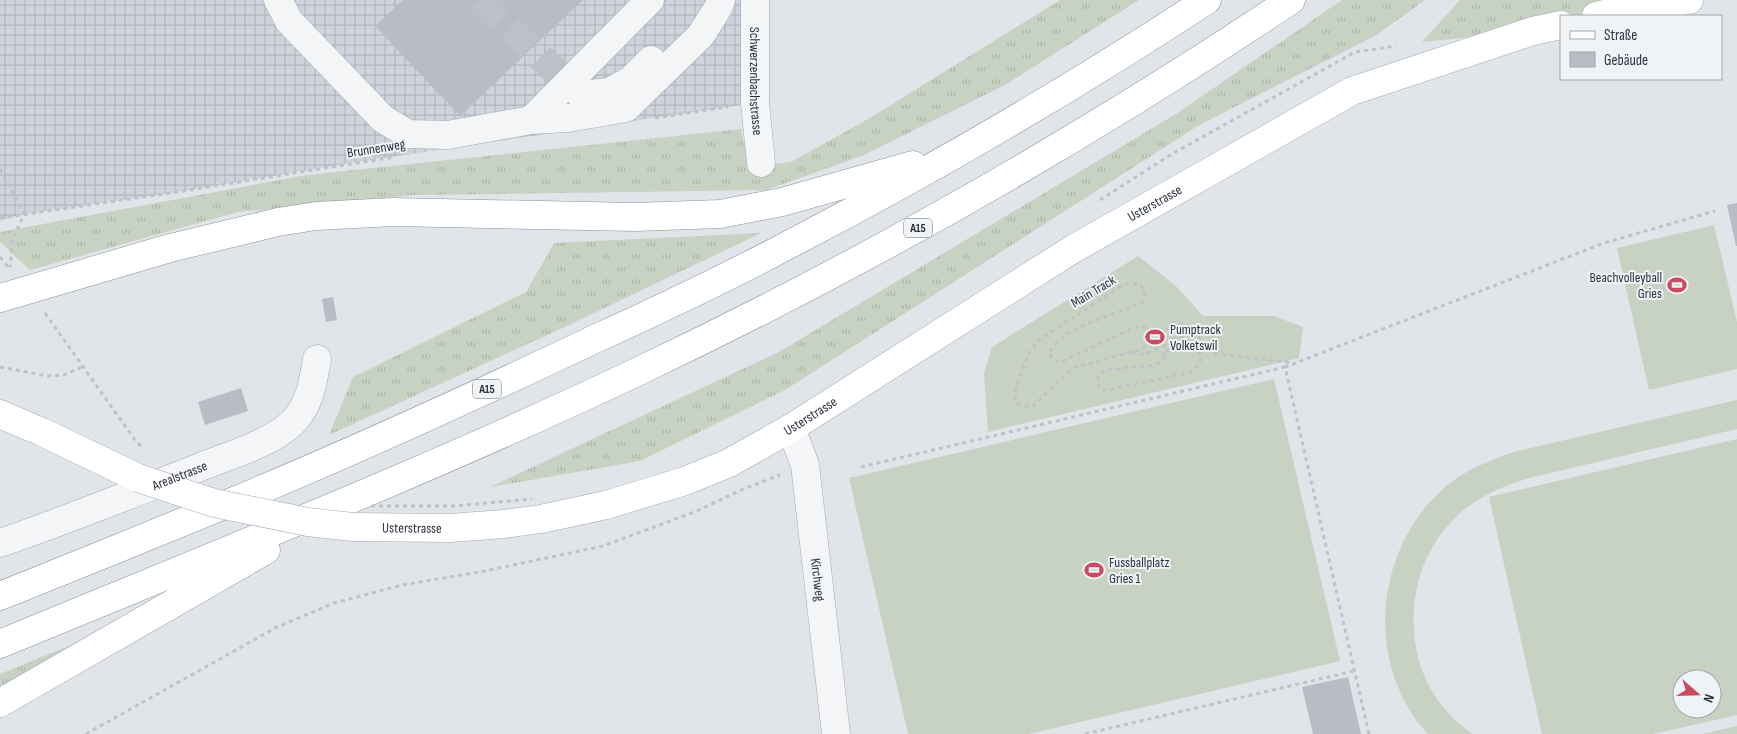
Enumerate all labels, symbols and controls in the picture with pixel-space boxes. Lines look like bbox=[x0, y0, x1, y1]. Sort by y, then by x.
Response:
legend bbox=[1560, 15, 1722, 80]
text: Straße bbox=[1604, 26, 1637, 45]
street label: Schwerzenbachstrasse bbox=[746, 27, 766, 136]
text: Gebäude bbox=[1604, 51, 1648, 70]
street label: Brunnenweg bbox=[346, 135, 407, 161]
street label: Usterstrasse bbox=[1125, 181, 1185, 225]
road number: A15 bbox=[904, 218, 932, 238]
place label: Beachvolleyball Gries bbox=[1590, 269, 1662, 302]
street label: Main Track bbox=[1068, 271, 1119, 311]
sports icon: Beachvolleyball Gries bbox=[1666, 274, 1688, 296]
place label: Pumptrack Volketswil bbox=[1170, 321, 1222, 354]
sports icon: Pumptrack Volketswil bbox=[1144, 326, 1166, 348]
road number: A15 bbox=[473, 379, 501, 398]
street label: Usterstrasse bbox=[781, 393, 840, 439]
street label: Arealstrasse bbox=[149, 457, 210, 495]
street label: Usterstrasse bbox=[382, 519, 442, 537]
place label: Fussballplatz Gries 1 bbox=[1109, 554, 1170, 587]
street label: Kirchweg bbox=[807, 557, 829, 603]
sports icon: Fussballplatz Gries 1 bbox=[1083, 559, 1105, 581]
north arrow bbox=[1672, 669, 1722, 719]
text: N bbox=[1699, 692, 1718, 705]

